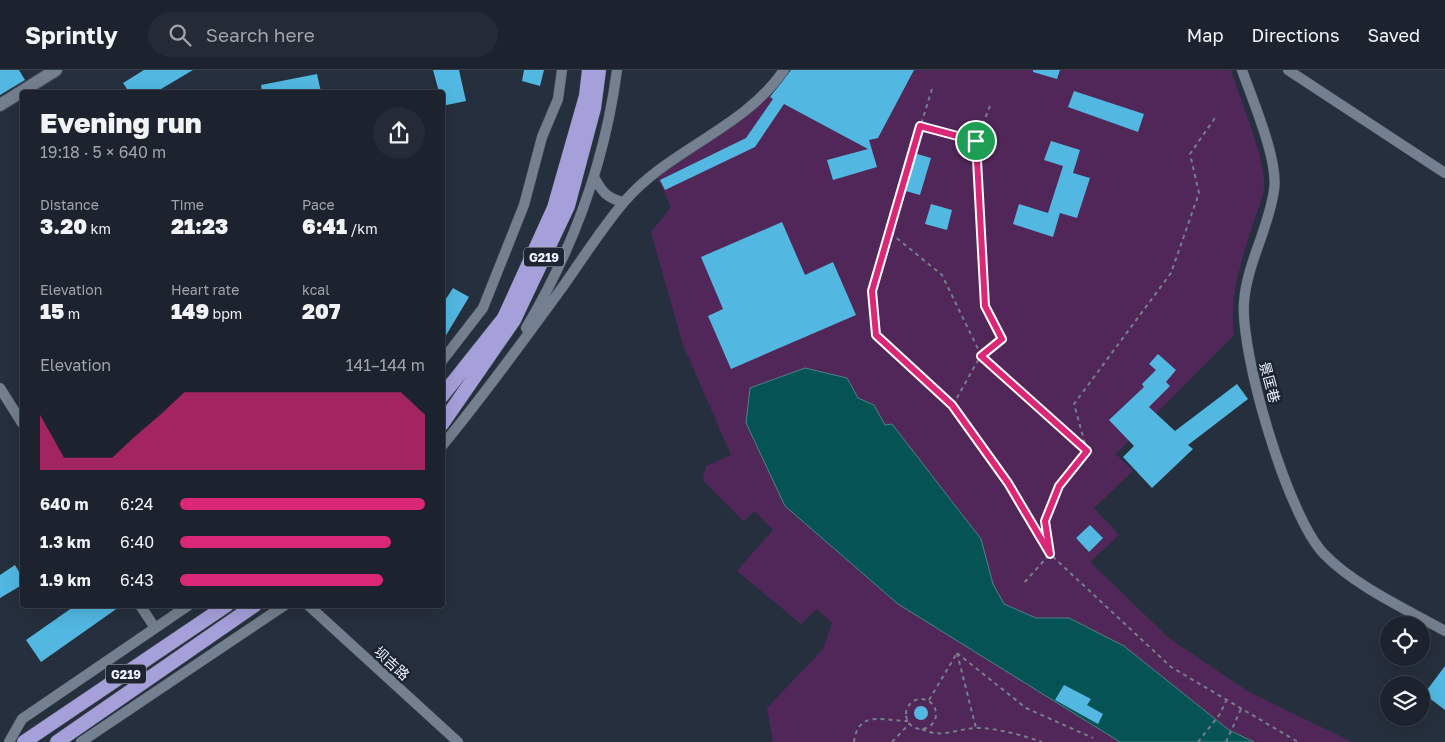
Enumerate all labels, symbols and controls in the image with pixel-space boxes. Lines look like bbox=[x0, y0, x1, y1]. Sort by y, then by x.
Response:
search box bbox=[148, 12, 498, 57]
text: Sprintly bbox=[25, 20, 118, 49]
icon: search bbox=[166, 21, 194, 49]
text: Search here bbox=[206, 23, 315, 46]
text: Map bbox=[1187, 24, 1223, 46]
text: Directions bbox=[1251, 24, 1339, 46]
text: Saved bbox=[1367, 24, 1420, 46]
text: Evening run bbox=[40, 106, 202, 139]
button: share bbox=[373, 107, 425, 159]
pin bbox=[955, 120, 997, 162]
icon: arrive bbox=[962, 127, 990, 155]
text: 19:18 · 5 × 640 m bbox=[40, 142, 166, 162]
text: Distance bbox=[40, 196, 99, 213]
text: Time bbox=[171, 196, 204, 213]
text: Pace bbox=[302, 196, 335, 213]
text: 3.20 bbox=[40, 213, 87, 239]
text: 21:23 bbox=[171, 213, 228, 239]
text: 6:41 bbox=[302, 213, 347, 239]
text: km bbox=[87, 220, 111, 237]
text: /km bbox=[347, 220, 378, 237]
road number: G219 bbox=[524, 248, 564, 266]
text: Elevation bbox=[40, 281, 102, 298]
text: Heart rate bbox=[171, 281, 239, 298]
text: kcal bbox=[302, 281, 330, 298]
text: 15 bbox=[40, 298, 64, 324]
text: 149 bbox=[171, 298, 209, 324]
text: 207 bbox=[302, 298, 340, 324]
text: m bbox=[64, 305, 80, 322]
text: bpm bbox=[209, 305, 242, 322]
text: Elevation bbox=[40, 355, 111, 375]
text: 141–144 m bbox=[346, 355, 425, 375]
street label: 景匡巷 bbox=[1256, 360, 1284, 404]
text: 640 m bbox=[40, 494, 89, 514]
text: 6:24 bbox=[120, 494, 154, 514]
text: 1.3 km bbox=[40, 532, 90, 552]
text: 6:40 bbox=[120, 532, 154, 552]
text: 1.9 km bbox=[40, 570, 91, 590]
text: 6:43 bbox=[120, 570, 154, 590]
map controls bbox=[1380, 616, 1430, 726]
button: locate bbox=[1380, 616, 1430, 666]
street label: 坝吉路 bbox=[371, 643, 413, 683]
road number: G219 bbox=[106, 664, 146, 684]
button: layers bbox=[1380, 676, 1430, 726]

